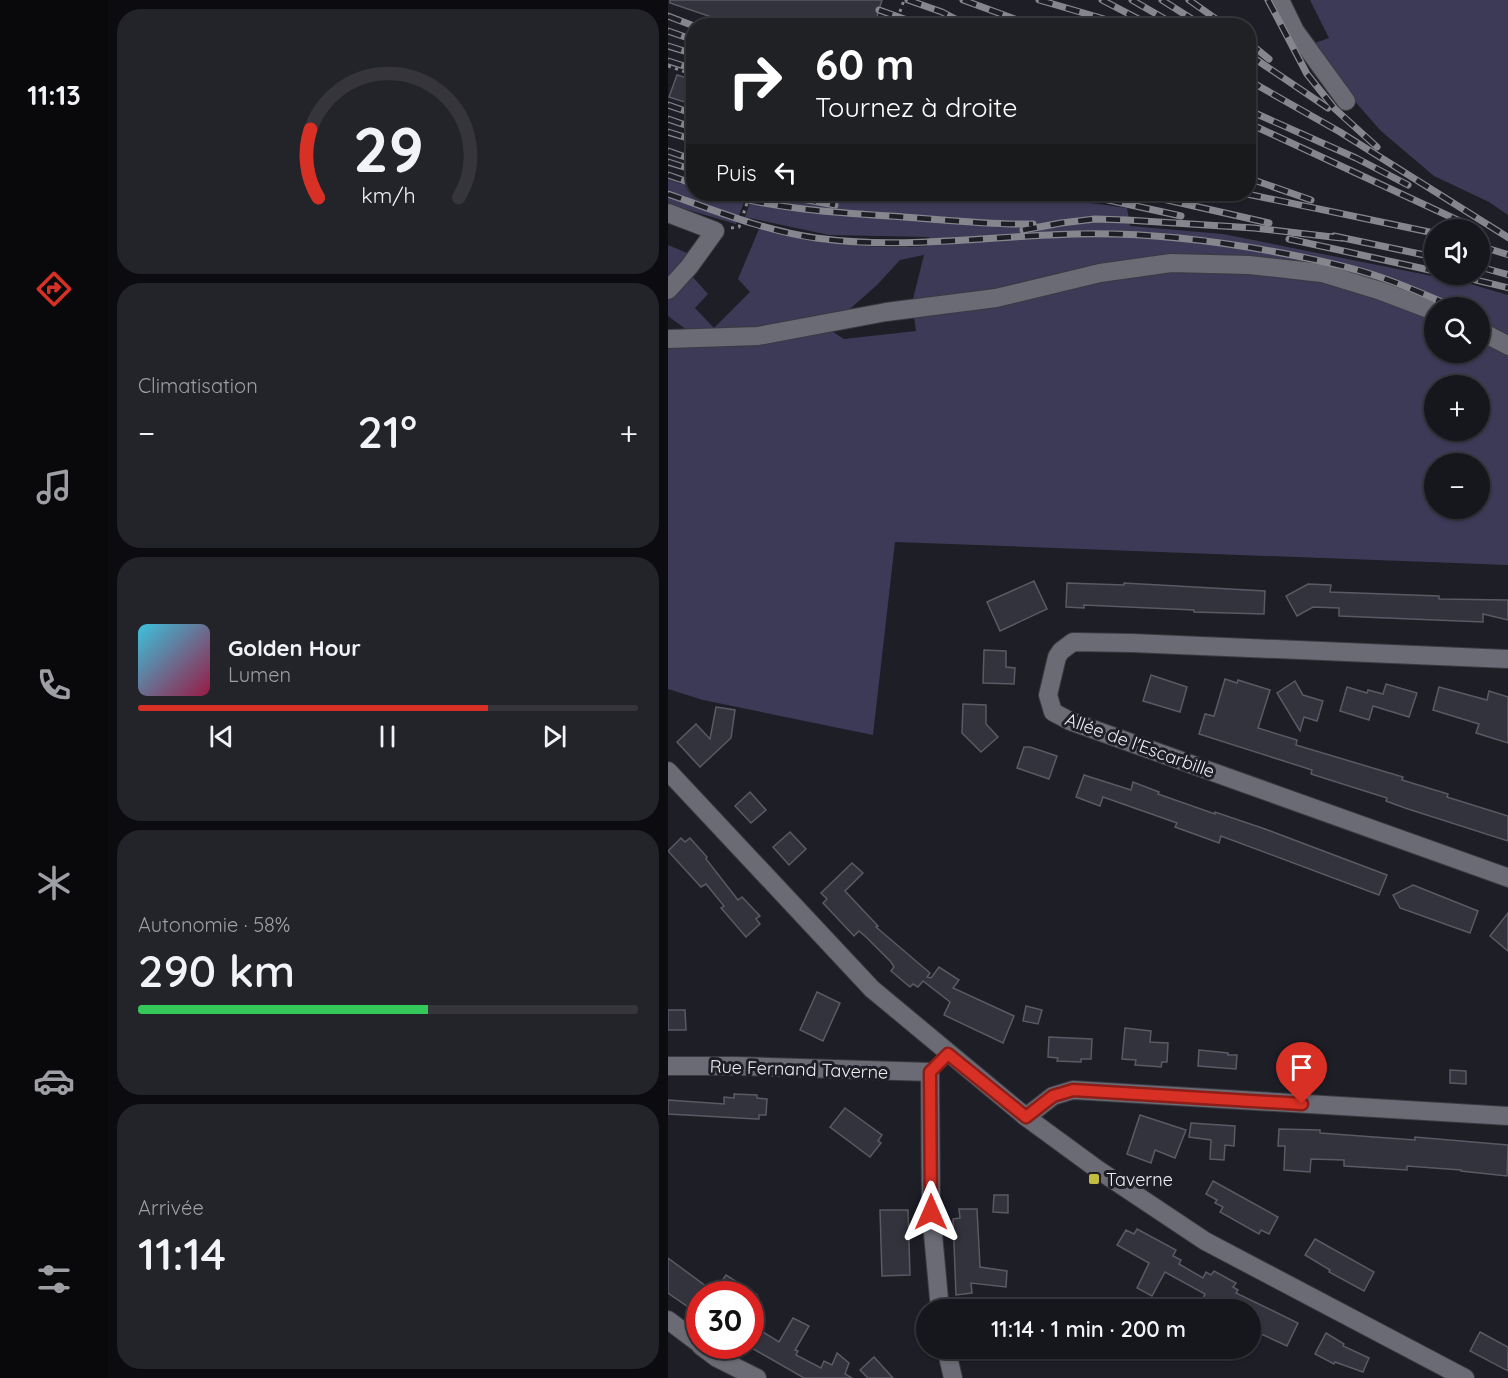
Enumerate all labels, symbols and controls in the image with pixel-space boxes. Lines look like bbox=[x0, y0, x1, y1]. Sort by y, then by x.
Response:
text: 60 m bbox=[815, 38, 915, 91]
icon: right bbox=[716, 42, 794, 120]
text: 11:13 bbox=[27, 78, 81, 112]
text: Tournez à droite bbox=[815, 90, 1018, 124]
text: 29 bbox=[353, 111, 423, 189]
icon: left bbox=[769, 156, 802, 189]
text: Puis bbox=[716, 159, 757, 187]
text: km/h bbox=[361, 183, 415, 209]
map controls bbox=[1424, 219, 1490, 519]
button: sound bbox=[1424, 219, 1490, 285]
icon: directions bbox=[33, 268, 75, 310]
button: search bbox=[1424, 297, 1490, 363]
text: Climatisation bbox=[138, 373, 258, 398]
button: + bbox=[1424, 375, 1490, 441]
text: 21° bbox=[358, 403, 417, 459]
text: − bbox=[138, 412, 155, 453]
text: + bbox=[619, 412, 638, 453]
button: − bbox=[1424, 453, 1490, 519]
icon: music bbox=[33, 466, 75, 508]
text: Golden Hour bbox=[228, 634, 361, 662]
text: Lumen bbox=[228, 662, 291, 687]
icon: phone bbox=[33, 664, 75, 706]
street label: Allée de l'Escarbille bbox=[1062, 707, 1218, 783]
icon: previous bbox=[205, 720, 238, 753]
icon: pause bbox=[371, 720, 404, 753]
icon: next bbox=[538, 720, 571, 753]
icon: climate bbox=[33, 862, 75, 904]
text: Autonomie · 58% bbox=[138, 912, 290, 937]
text: 290 km bbox=[138, 942, 295, 998]
pin bbox=[1276, 1042, 1327, 1104]
icon: arrive bbox=[1285, 1051, 1318, 1084]
street label: Rue Fernand Taverne bbox=[709, 1054, 889, 1084]
icon: car bbox=[33, 1060, 75, 1102]
place label: Taverne bbox=[1106, 1168, 1173, 1191]
marker: Taverne bbox=[1087, 1172, 1101, 1186]
position arrow bbox=[899, 1180, 963, 1244]
text: Arrivée bbox=[138, 1195, 204, 1220]
text: 11:14 bbox=[138, 1225, 226, 1281]
icon: filters bbox=[33, 1258, 75, 1300]
speed limit sign: 30 bbox=[686, 1281, 764, 1359]
text: 11:14 · 1 min · 200 m bbox=[991, 1315, 1186, 1343]

